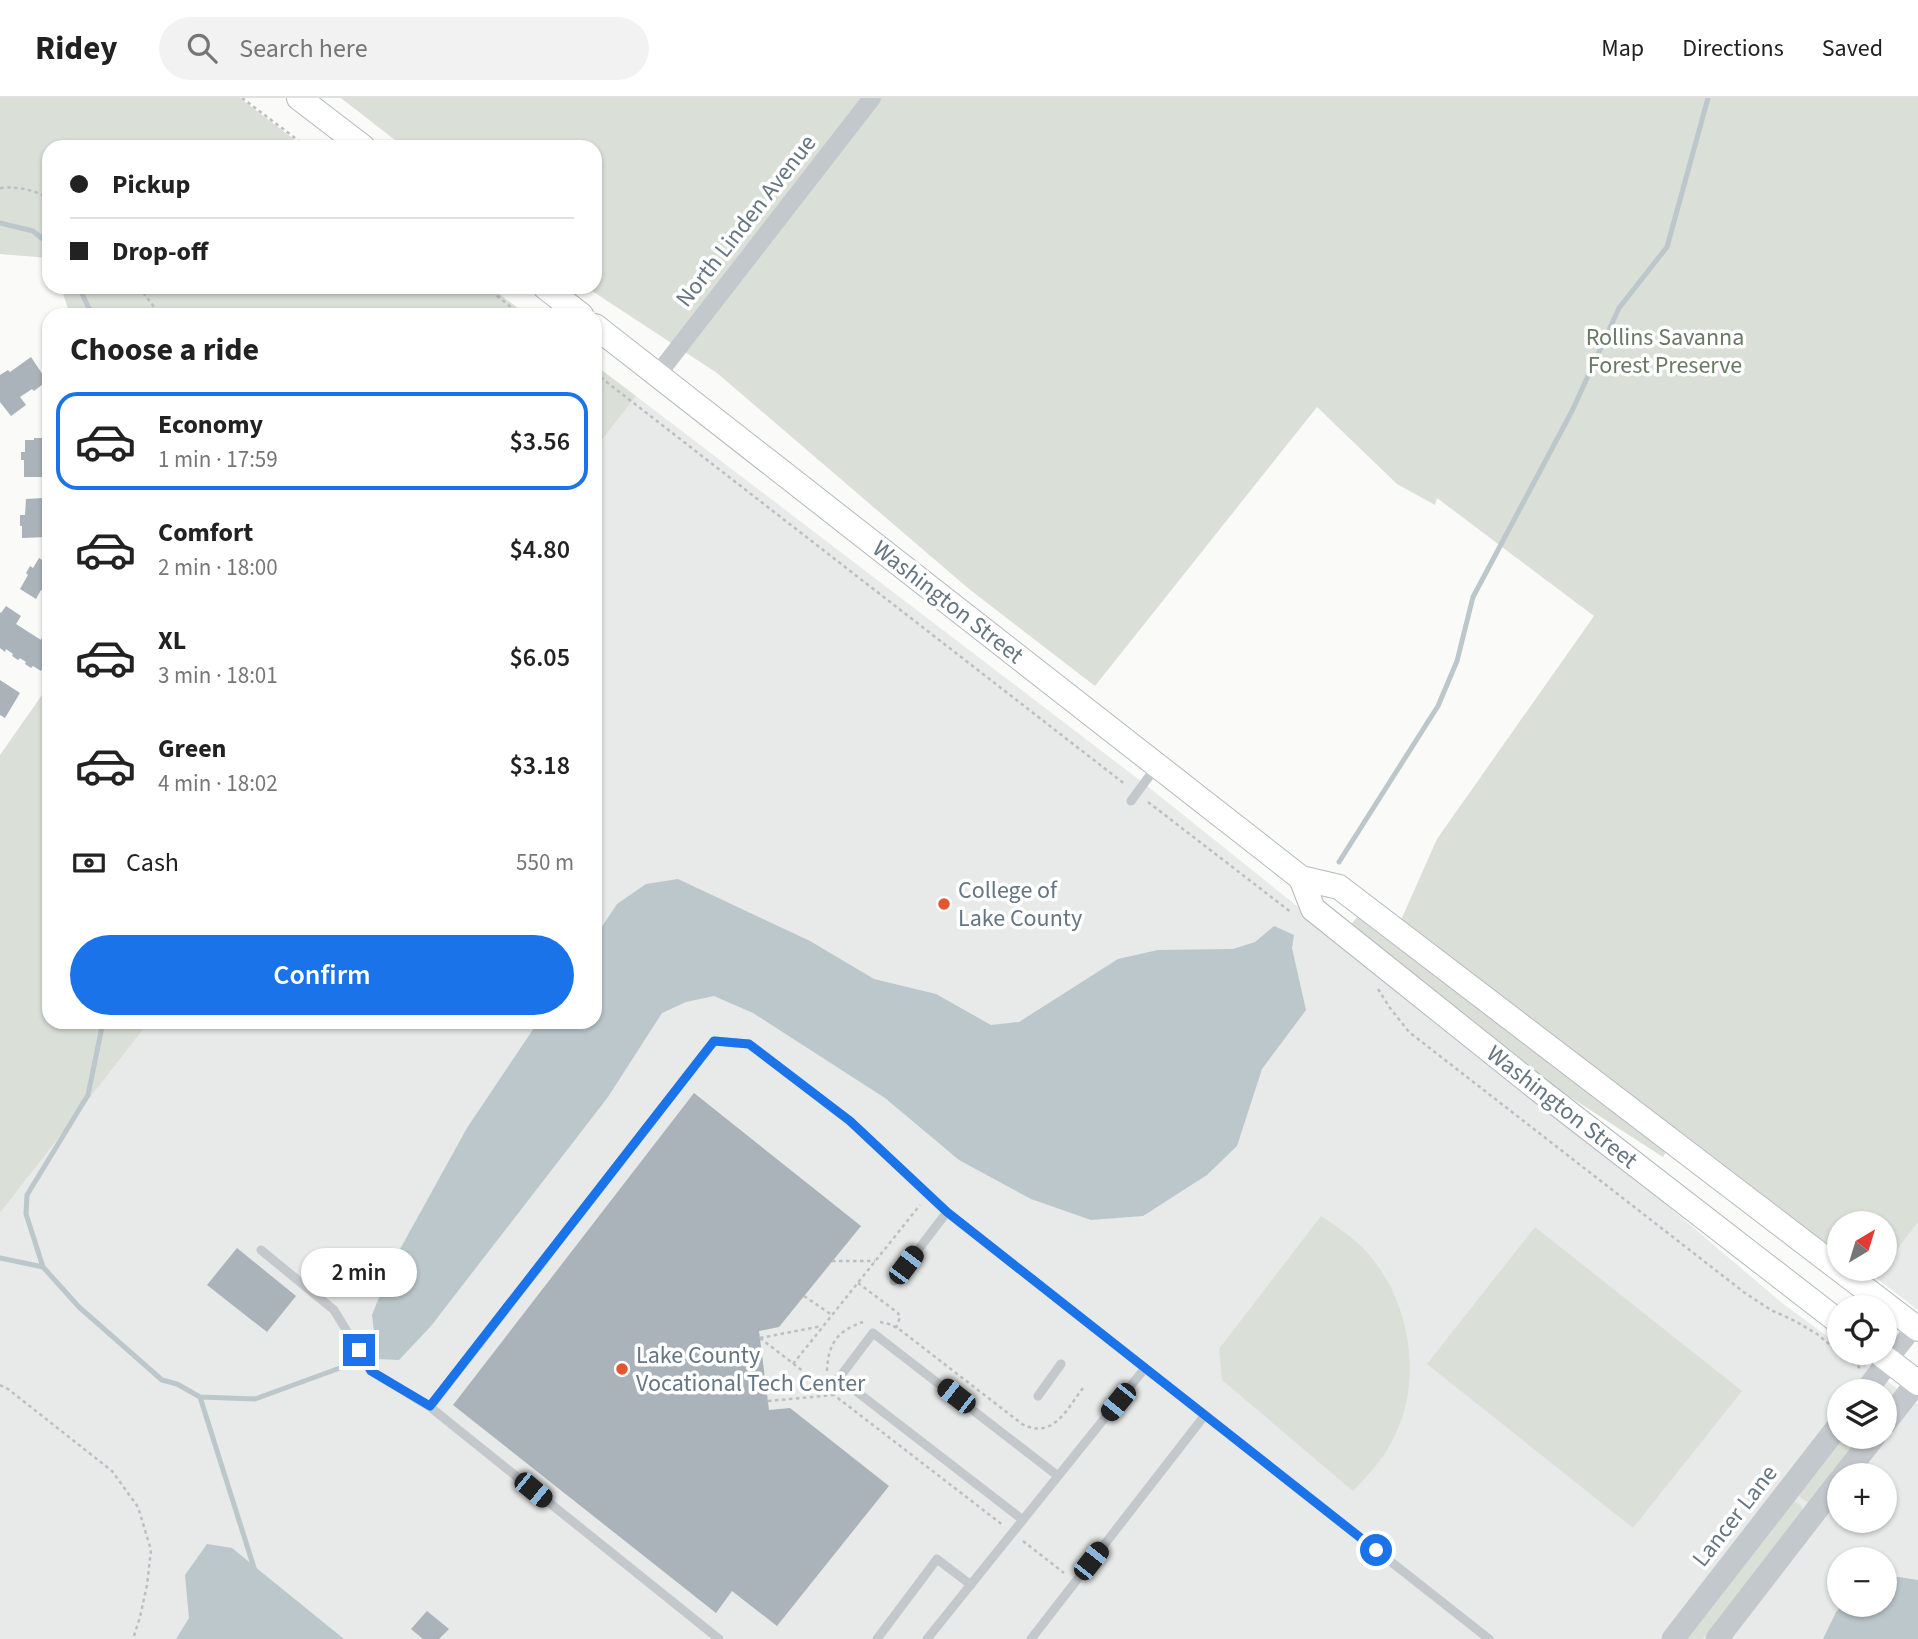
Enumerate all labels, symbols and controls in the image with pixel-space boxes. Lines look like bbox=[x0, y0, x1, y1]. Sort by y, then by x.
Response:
search box bbox=[159, 17, 649, 80]
text: Ridey bbox=[35, 25, 117, 72]
icon: search bbox=[183, 29, 221, 67]
text: Search here bbox=[239, 30, 368, 67]
text: Map bbox=[1601, 31, 1644, 66]
text: Directions bbox=[1682, 31, 1784, 66]
text: Saved bbox=[1822, 31, 1883, 66]
street label: North Linden Avenue bbox=[667, 127, 825, 315]
text: Pickup bbox=[112, 166, 190, 203]
text: Drop-off bbox=[112, 233, 208, 270]
park label: Rollins Savanna Forest Preserve bbox=[1586, 320, 1744, 383]
text: Choose a ride bbox=[70, 327, 259, 373]
text: Economy bbox=[158, 406, 263, 443]
icon: car bbox=[74, 410, 137, 473]
text: $3.56 bbox=[509, 423, 570, 460]
text: 1 min · 17:59 bbox=[158, 443, 278, 476]
text: Comfort bbox=[158, 514, 253, 551]
icon: car bbox=[74, 518, 137, 581]
text: $4.80 bbox=[509, 531, 570, 568]
street label: Washington Street bbox=[865, 532, 1031, 672]
text: 2 min · 18:00 bbox=[158, 551, 278, 584]
text: XL bbox=[158, 622, 186, 659]
icon: car bbox=[74, 626, 137, 689]
text: $6.05 bbox=[509, 639, 570, 676]
text: 3 min · 18:01 bbox=[158, 659, 278, 692]
text: Green bbox=[158, 730, 226, 767]
icon: car bbox=[74, 734, 137, 797]
text: $3.18 bbox=[509, 747, 570, 784]
text: 4 min · 18:02 bbox=[158, 767, 278, 800]
icon: cash bbox=[70, 844, 108, 882]
text: Cash bbox=[126, 844, 179, 881]
text: 550 m bbox=[516, 846, 574, 879]
place label: College of Lake County bbox=[958, 873, 1082, 936]
marker: College of Lake County bbox=[936, 896, 952, 912]
button: Confirm bbox=[70, 935, 574, 1015]
street label: Washington Street bbox=[1479, 1037, 1645, 1177]
north arrow bbox=[1827, 1211, 1897, 1281]
map controls bbox=[1827, 1211, 1897, 1617]
car bbox=[885, 1242, 928, 1288]
callout: 2 min bbox=[301, 1248, 417, 1298]
text: 2 min bbox=[332, 1256, 386, 1289]
button: locate bbox=[1827, 1295, 1897, 1365]
route end bbox=[343, 1334, 375, 1366]
place label: Lake County Vocational Tech Center bbox=[636, 1338, 866, 1401]
marker: Lake County Vocational Tech Center bbox=[614, 1361, 630, 1377]
car bbox=[933, 1375, 980, 1417]
car bbox=[1097, 1379, 1140, 1425]
button: layers bbox=[1827, 1379, 1897, 1449]
street label: Lancer Lane bbox=[1684, 1457, 1786, 1575]
button: + bbox=[1827, 1463, 1897, 1533]
car bbox=[511, 1469, 556, 1511]
route start bbox=[1360, 1534, 1392, 1566]
car bbox=[1070, 1538, 1113, 1584]
button: − bbox=[1827, 1547, 1897, 1617]

